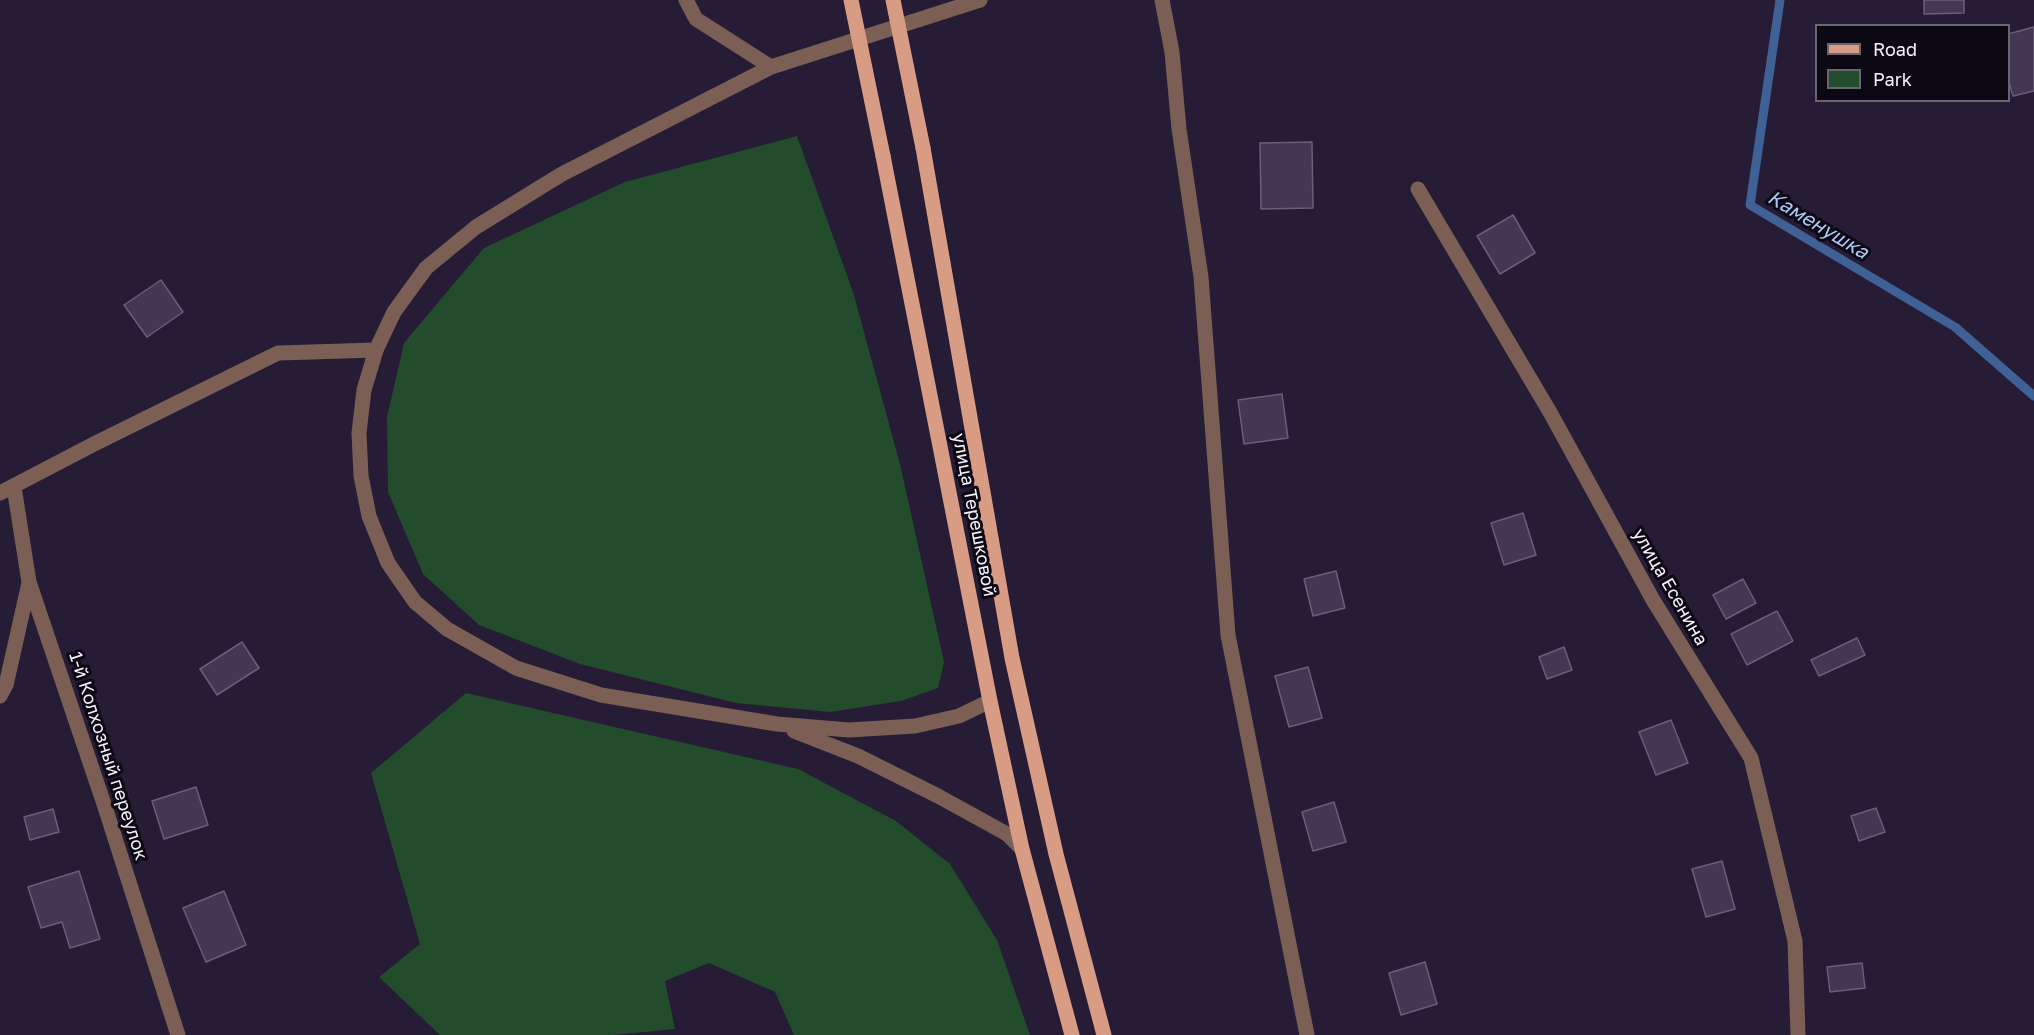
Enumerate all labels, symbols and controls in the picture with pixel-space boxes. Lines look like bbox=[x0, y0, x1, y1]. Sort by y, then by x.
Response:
legend bbox=[1815, 24, 2010, 102]
text: Road bbox=[1873, 38, 1917, 60]
text: Park bbox=[1873, 68, 1912, 90]
water label: Каменушка bbox=[1763, 186, 1873, 264]
street label: улица Терешковой bbox=[948, 431, 1000, 599]
street label: улица Есенина bbox=[1628, 525, 1712, 649]
street label: 1-й Колхозный переулок bbox=[64, 649, 152, 863]

